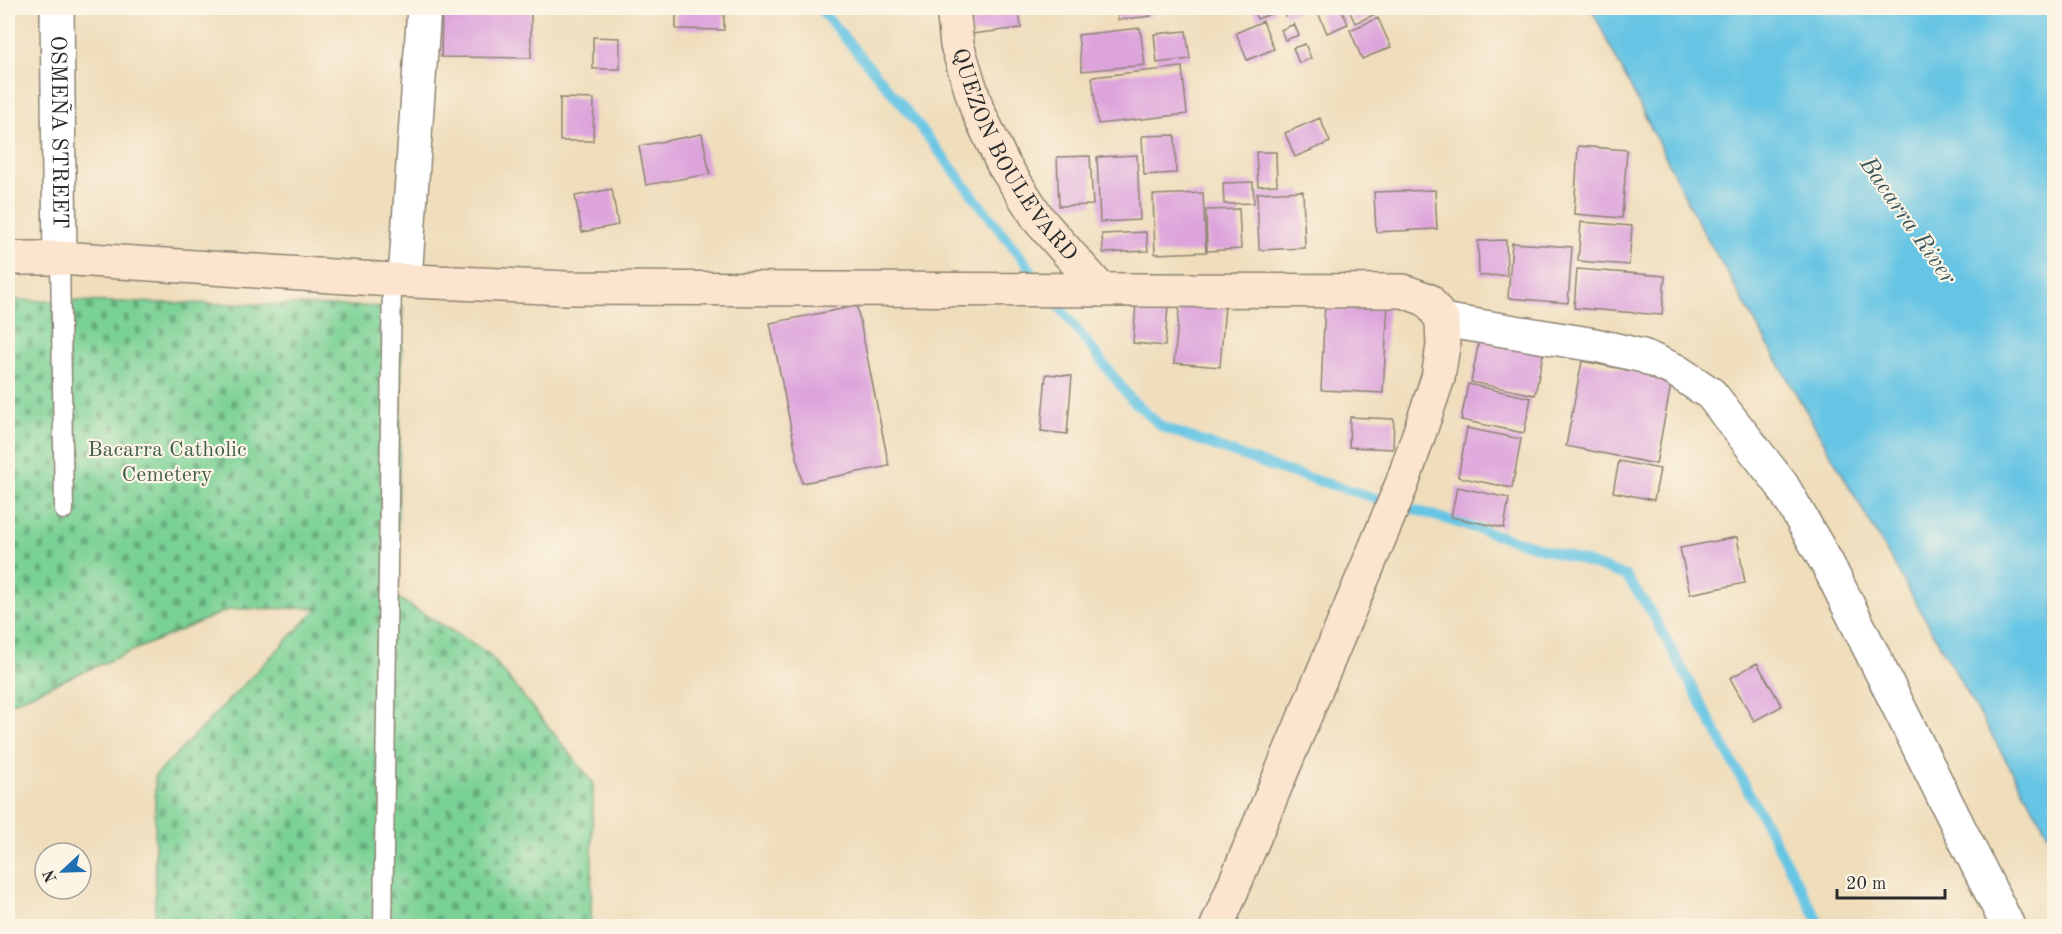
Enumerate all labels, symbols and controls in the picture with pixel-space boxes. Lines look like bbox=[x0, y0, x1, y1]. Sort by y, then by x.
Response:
street label: OSMEÑA STREET bbox=[46, 35, 73, 229]
street label: QUEZON BOULEVARD bbox=[948, 46, 1081, 265]
water label: Bacarra River bbox=[1854, 152, 1960, 290]
park label: Bacarra Catholic Cemetery bbox=[87, 439, 247, 486]
north arrow bbox=[33, 841, 93, 901]
scale bar bbox=[1837, 862, 1945, 900]
text: N bbox=[41, 866, 61, 885]
text: 20 m bbox=[1846, 875, 1886, 893]

